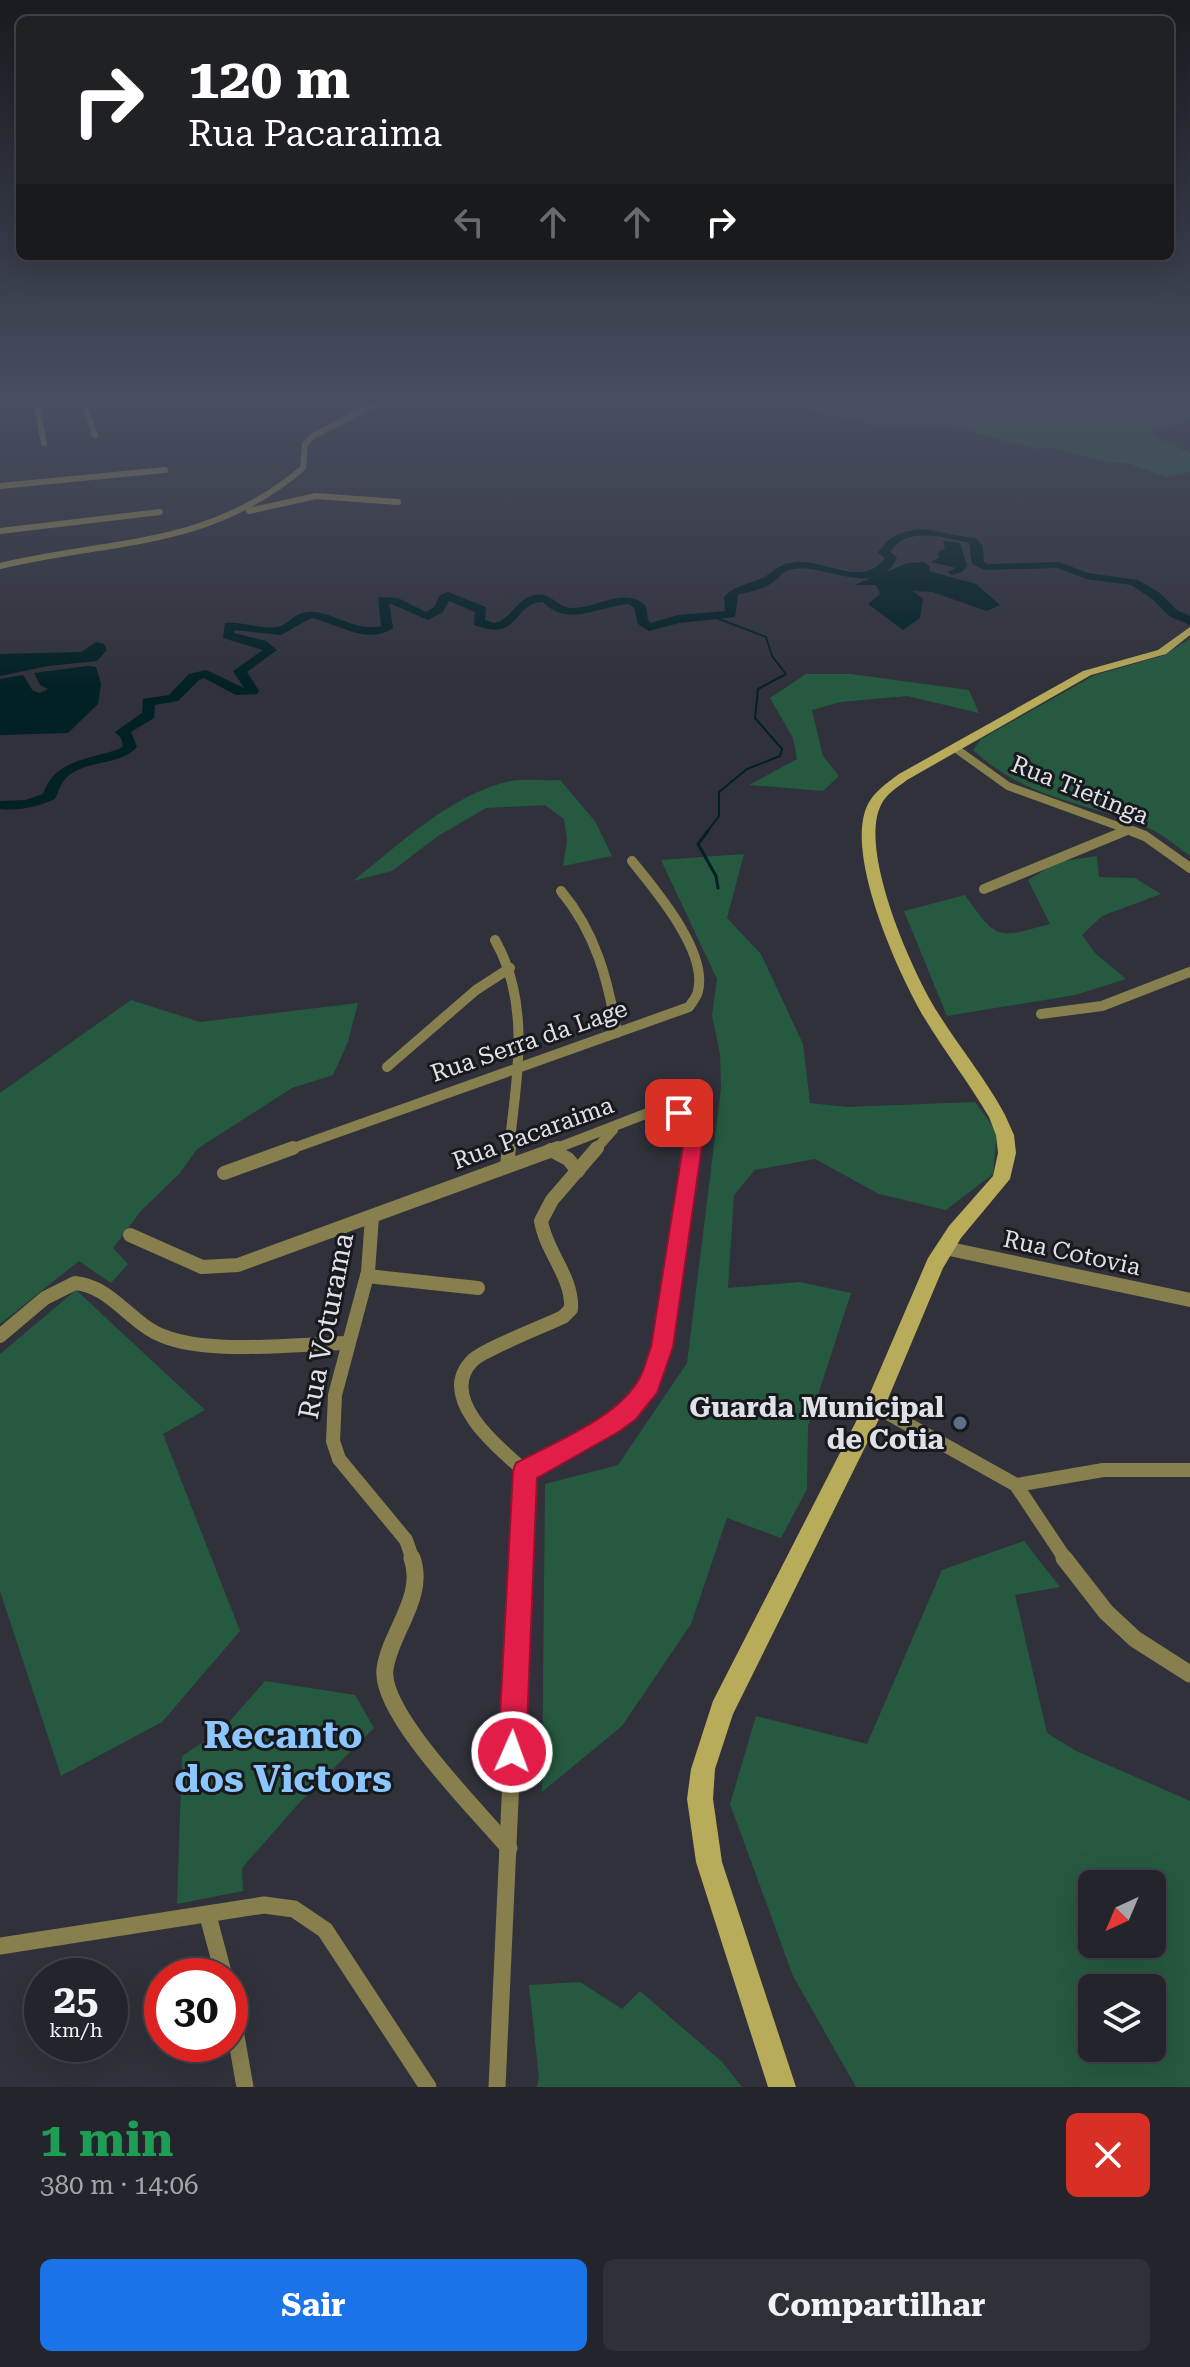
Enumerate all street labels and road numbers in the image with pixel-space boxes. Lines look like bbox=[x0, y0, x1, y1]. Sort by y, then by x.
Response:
street label: Rua Tietinga bbox=[1007, 750, 1153, 830]
street label: Rua Serra da Lage bbox=[427, 994, 631, 1088]
street label: Rua Pacaraima bbox=[449, 1091, 617, 1175]
street label: Rua Cotovia bbox=[1001, 1225, 1143, 1281]
street label: Rua Voturama bbox=[292, 1230, 360, 1422]

